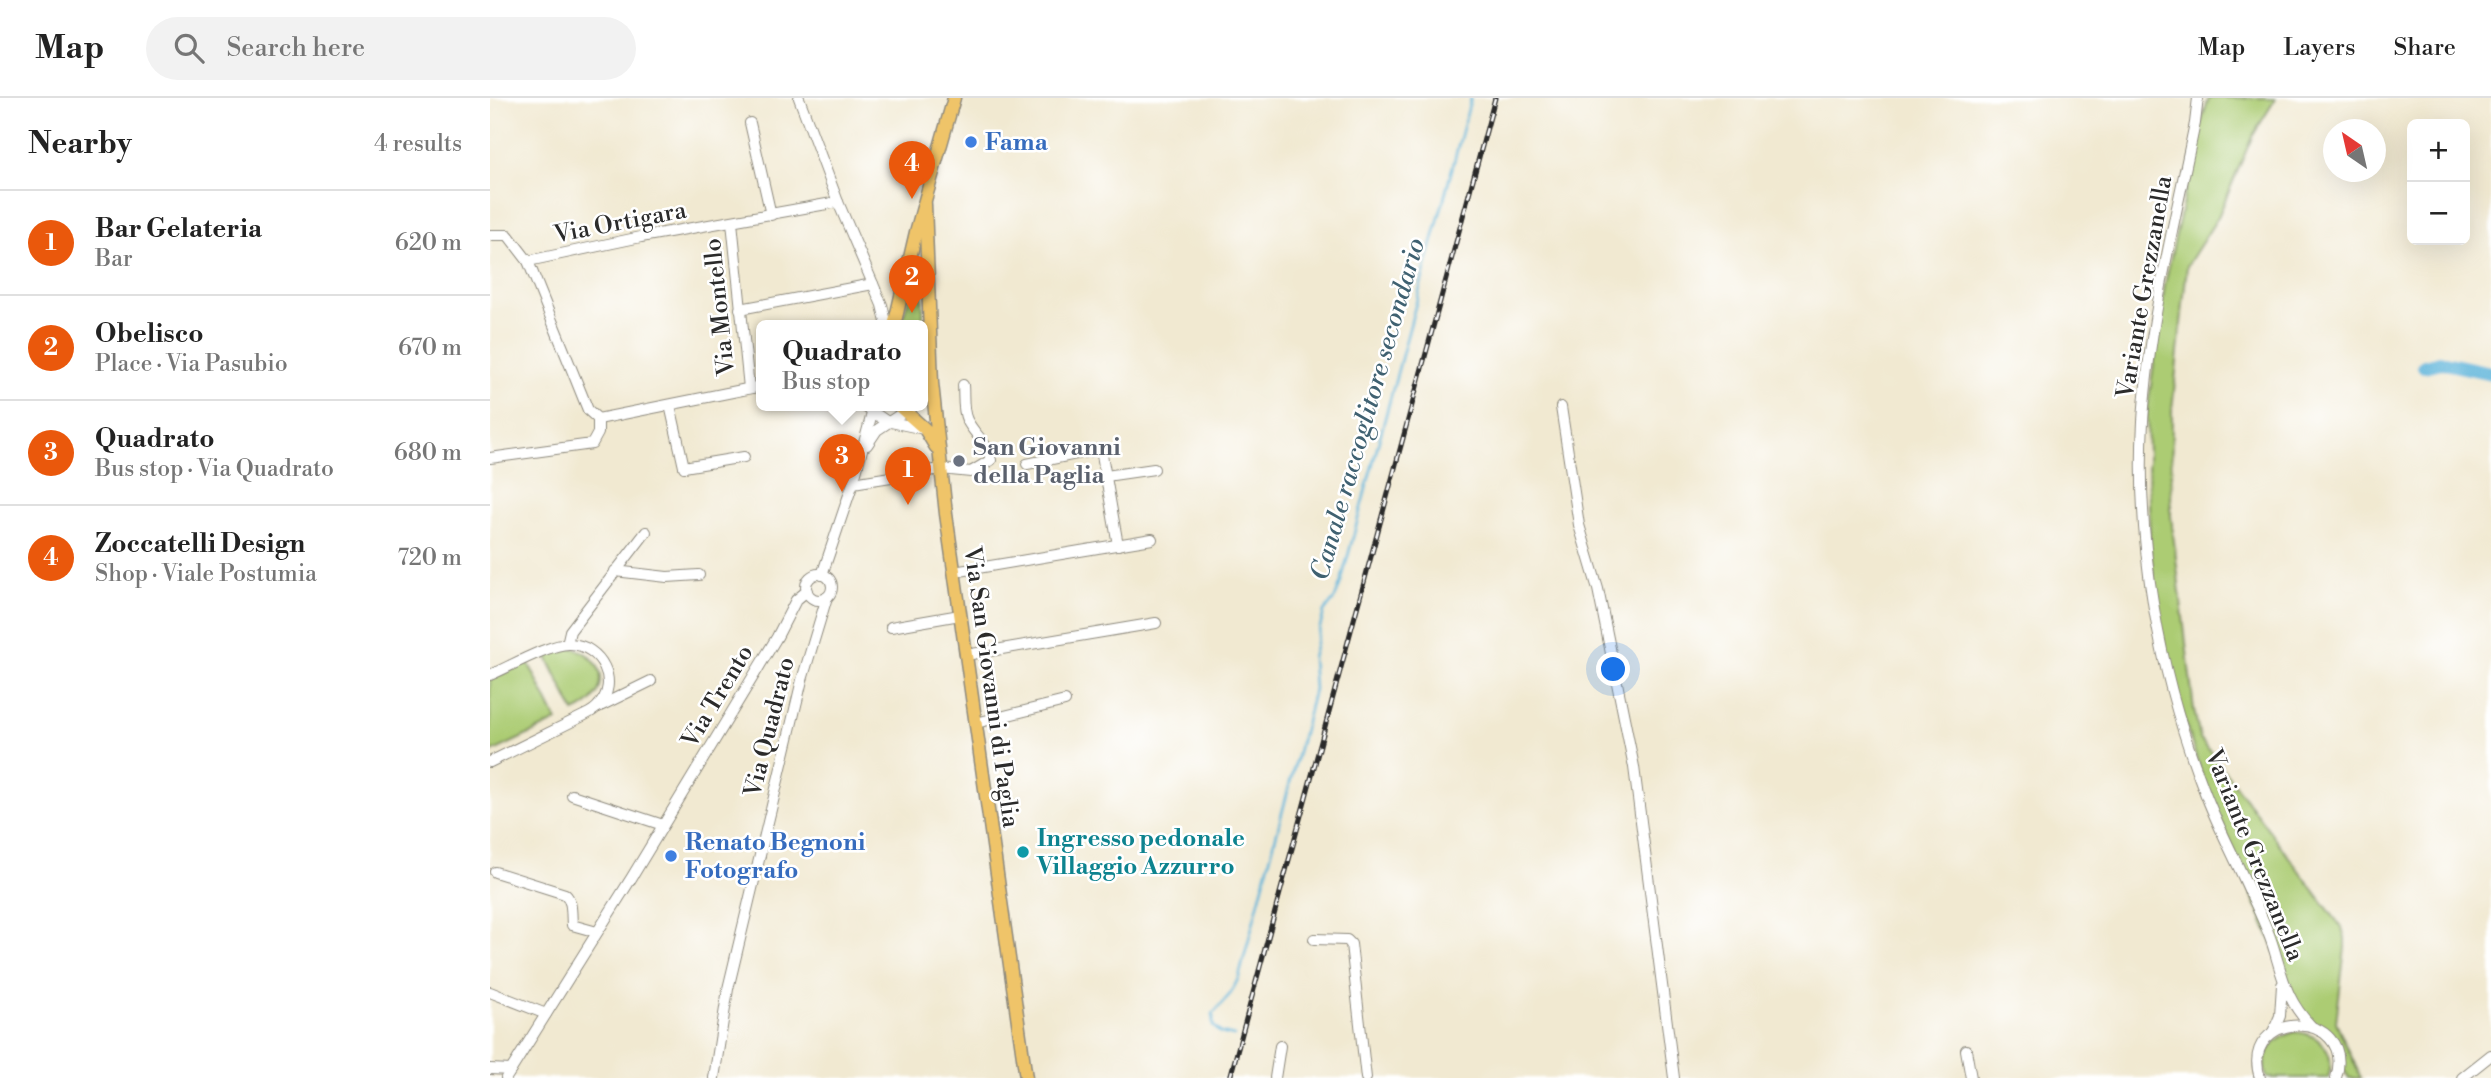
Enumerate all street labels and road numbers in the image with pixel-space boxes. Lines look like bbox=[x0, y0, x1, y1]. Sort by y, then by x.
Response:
street label: Variante Grezzanella bbox=[2110, 173, 2180, 402]
street label: Via Ortigara bbox=[551, 195, 690, 251]
street label: Via Montello bbox=[698, 237, 742, 378]
street label: Via San Giovanni di Paglia bbox=[956, 544, 1026, 830]
street label: Via Trento bbox=[675, 640, 760, 754]
street label: Via Quadrato bbox=[738, 654, 802, 801]
street label: Variante Grezzanella bbox=[2197, 744, 2311, 966]

